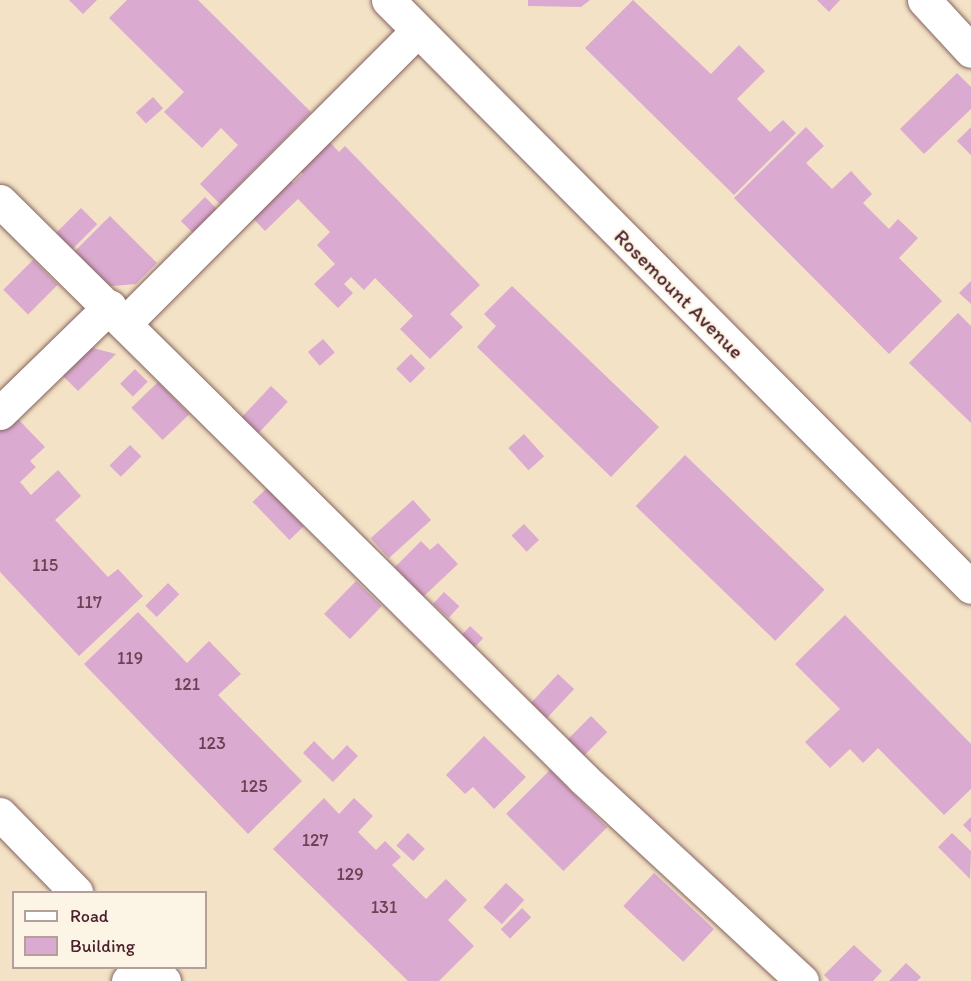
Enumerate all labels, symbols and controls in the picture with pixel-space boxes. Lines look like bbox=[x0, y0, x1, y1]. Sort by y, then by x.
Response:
street label: Rosemount Avenue bbox=[609, 224, 749, 364]
house number: 115 bbox=[32, 554, 58, 576]
house number: 117 bbox=[76, 591, 102, 613]
house number: 119 bbox=[117, 647, 143, 669]
house number: 121 bbox=[174, 673, 200, 695]
house number: 123 bbox=[198, 732, 226, 754]
house number: 125 bbox=[240, 775, 268, 797]
house number: 127 bbox=[302, 829, 328, 851]
house number: 129 bbox=[336, 863, 364, 885]
legend bbox=[12, 891, 207, 969]
house number: 131 bbox=[371, 896, 397, 918]
text: Road bbox=[70, 905, 109, 927]
text: Building bbox=[70, 935, 135, 957]

